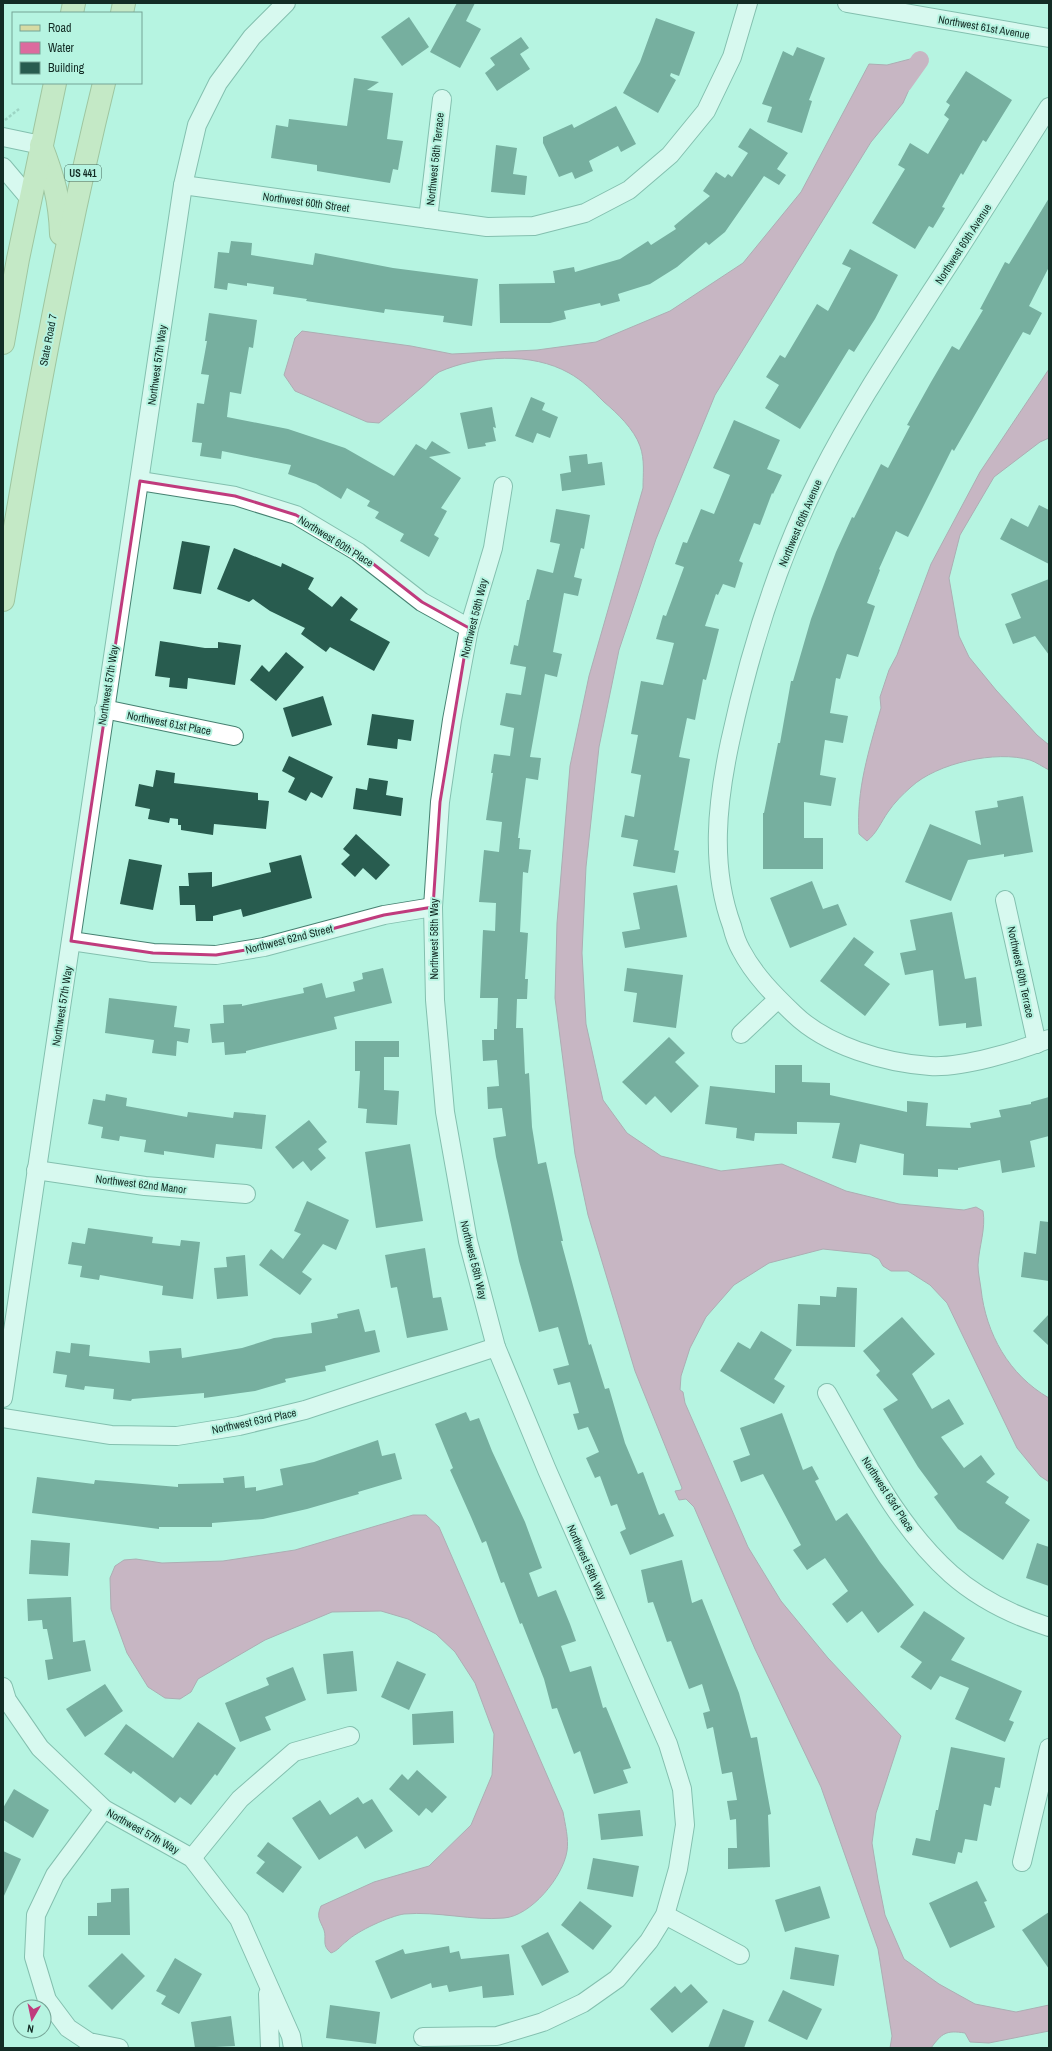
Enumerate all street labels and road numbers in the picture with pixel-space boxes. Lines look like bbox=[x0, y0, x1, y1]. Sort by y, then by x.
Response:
street label: Northwest 61st Avenue bbox=[937, 12, 1031, 42]
street label: Northwest 58th Terrace bbox=[423, 112, 447, 206]
road number: US 441 bbox=[65, 165, 101, 181]
street label: Northwest 60th Street bbox=[262, 189, 351, 215]
street label: Northwest 60th Avenue bbox=[932, 201, 994, 287]
street label: State Road 7 bbox=[36, 313, 60, 367]
street label: Northwest 57th Way bbox=[144, 323, 170, 406]
street label: Northwest 60th Avenue bbox=[775, 477, 825, 569]
street label: Northwest 60th Place bbox=[296, 512, 376, 570]
street label: Northwest 58th Way bbox=[457, 577, 491, 659]
street label: Northwest 57th Way bbox=[95, 643, 121, 726]
street label: Northwest 61st Place bbox=[126, 708, 212, 738]
street label: Northwest 58th Way bbox=[427, 898, 441, 979]
street label: Northwest 62nd Street bbox=[244, 921, 335, 957]
street label: Northwest 60th Terrace bbox=[1004, 925, 1038, 1019]
street label: Northwest 57th Way bbox=[49, 964, 75, 1047]
street label: Northwest 62nd Manor bbox=[95, 1171, 187, 1197]
street label: Northwest 58th Way bbox=[457, 1219, 491, 1301]
street label: Northwest 63rd Place bbox=[210, 1405, 298, 1437]
street label: Northwest 63rd Place bbox=[859, 1454, 917, 1534]
street label: Northwest 58th Way bbox=[564, 1522, 610, 1602]
street label: Northwest 57th Way bbox=[104, 1805, 182, 1857]

